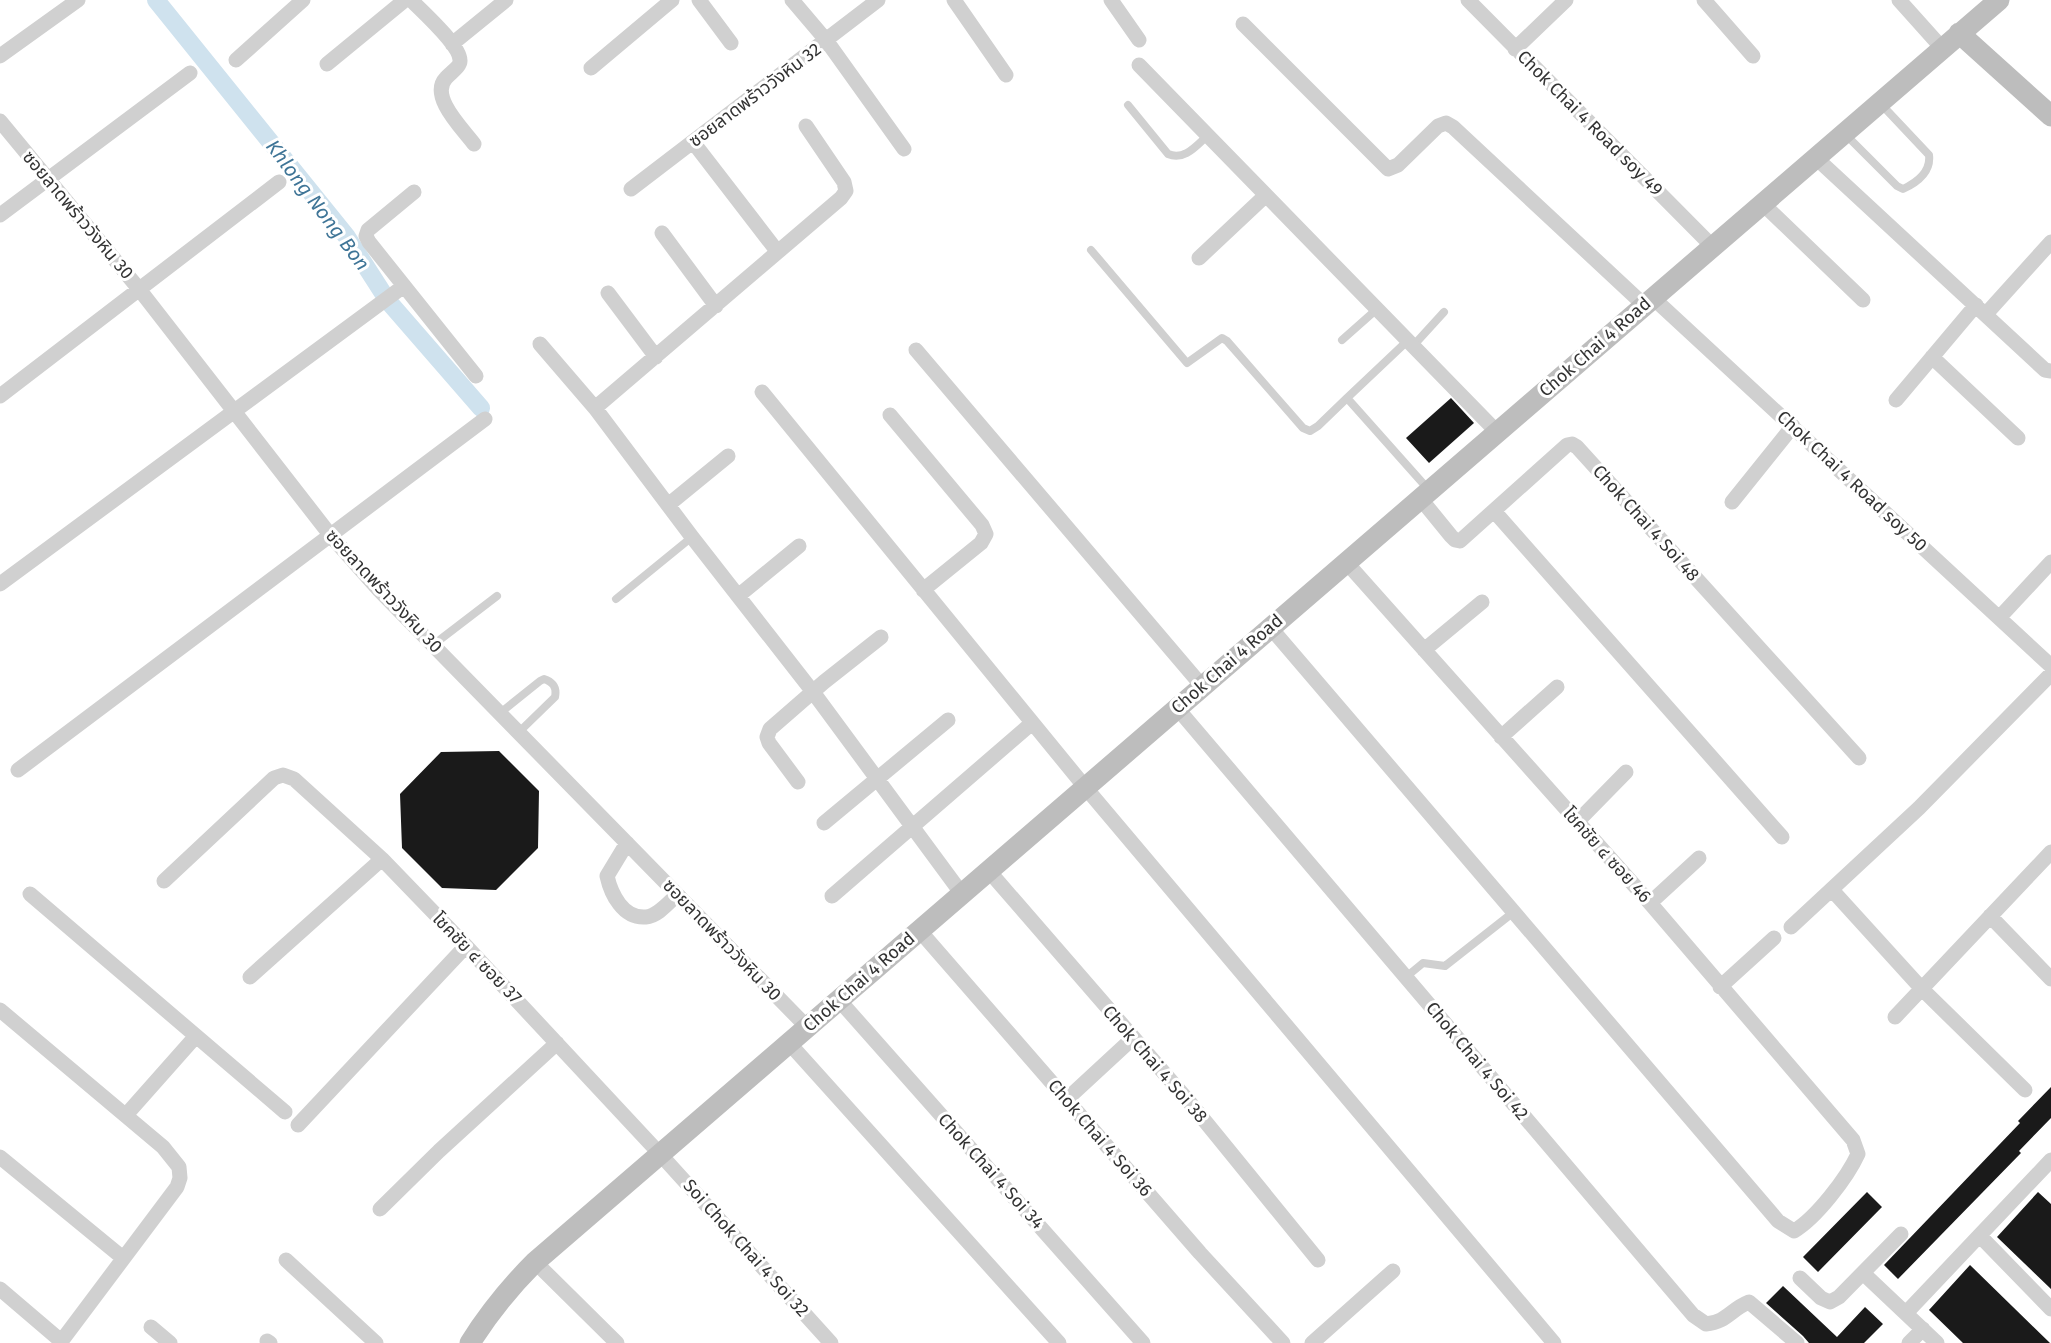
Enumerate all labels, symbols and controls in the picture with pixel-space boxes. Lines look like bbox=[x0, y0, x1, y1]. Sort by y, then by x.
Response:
street label: ซอยลาดพร้าววังหิน 32 bbox=[685, 38, 825, 152]
street label: Chok Chai 4 Road soy 49 bbox=[1513, 46, 1667, 200]
water label: Khlong Nong Bon bbox=[261, 135, 375, 275]
street label: ซอยลาดพร้าววังหิน 30 bbox=[18, 146, 138, 284]
street label: Chok Chai 4 Road bbox=[1535, 292, 1655, 402]
street label: Chok Chai 4 Road soy 50 bbox=[1772, 406, 1932, 556]
street label: Chok Chai 4 Soi 48 bbox=[1588, 460, 1704, 586]
street label: ซอยลาดพร้าววังหิน 30 bbox=[321, 525, 447, 657]
street label: Chok Chai 4 Road bbox=[1167, 609, 1287, 719]
street label: โชคชัย ๔ ซอย 46 bbox=[1558, 803, 1656, 907]
street label: ซอยลาดพร้าววังหิน 30 bbox=[658, 874, 786, 1006]
street label: โชคชัย ๔ ซอย 37 bbox=[428, 908, 526, 1008]
street label: Chok Chai 4 Road bbox=[799, 927, 919, 1037]
street label: Chok Chai 4 Soi 42 bbox=[1421, 997, 1533, 1125]
street label: Chok Chai 4 Soi 38 bbox=[1098, 1001, 1212, 1127]
street label: Chok Chai 4 Soi 36 bbox=[1043, 1075, 1157, 1201]
street label: Chok Chai 4 Soi 34 bbox=[933, 1109, 1049, 1234]
street label: Soi Chok Chai 4 Soi 32 bbox=[678, 1175, 814, 1321]

